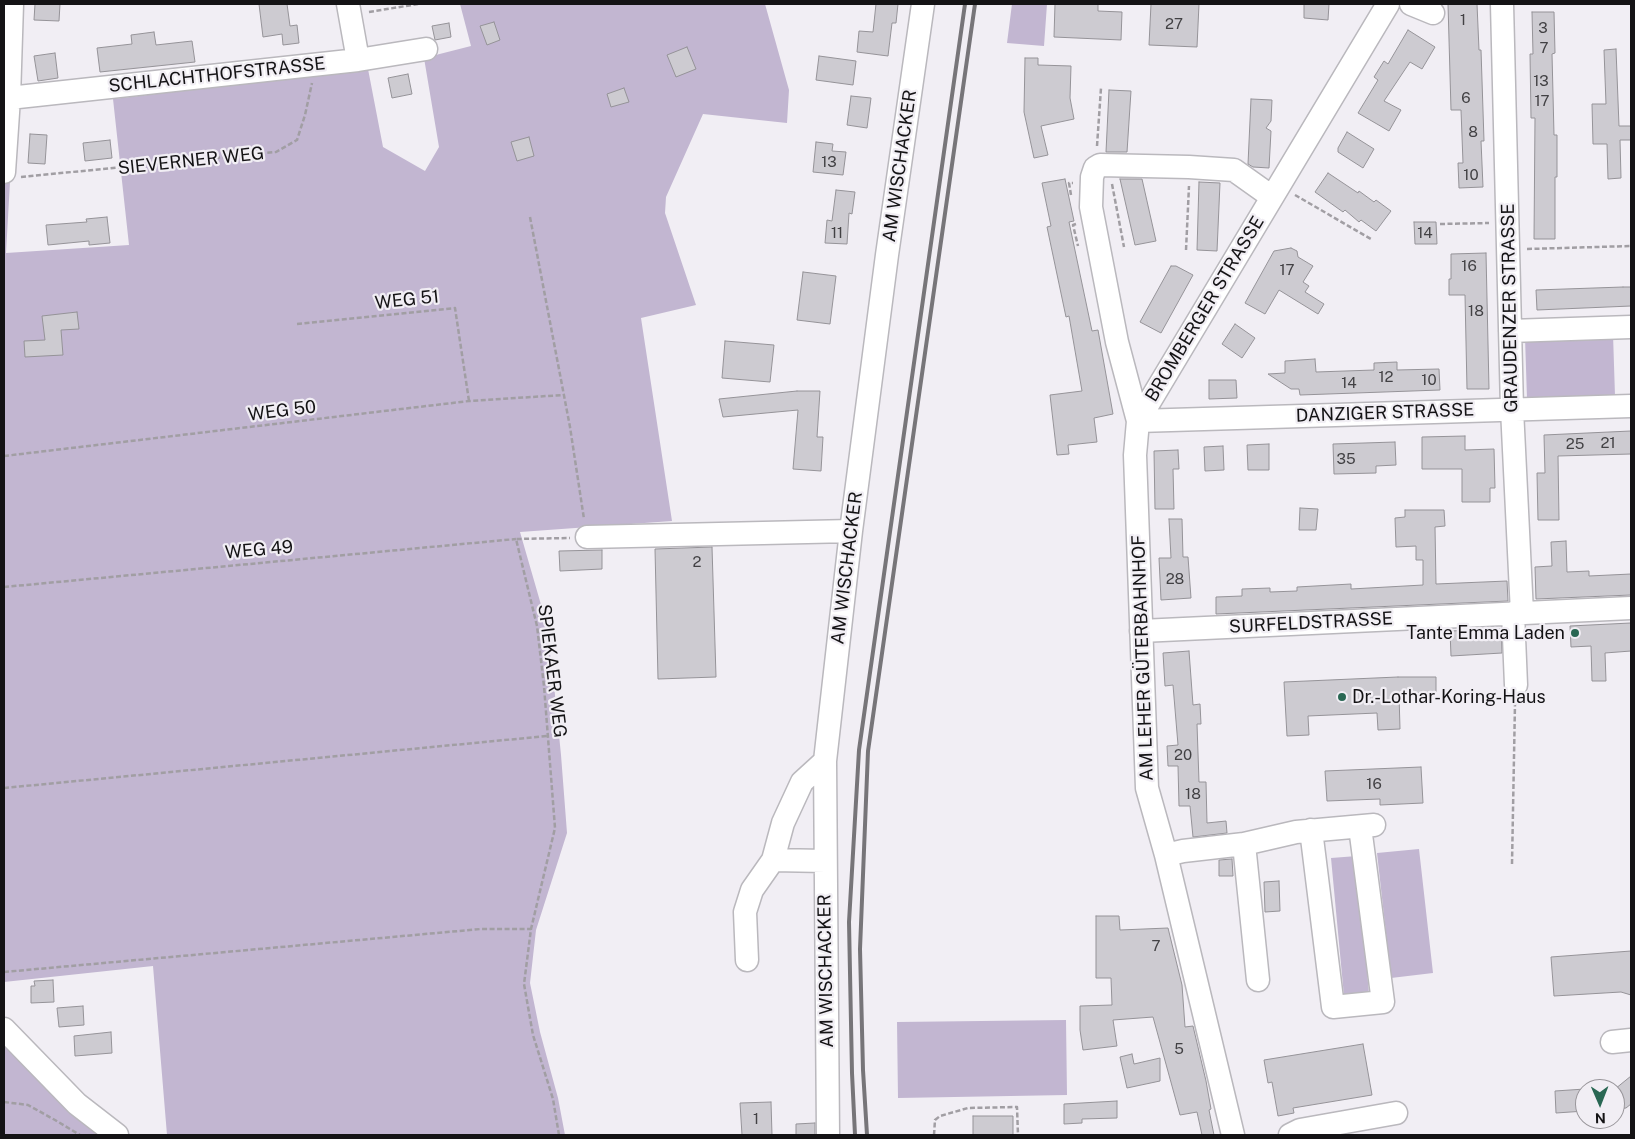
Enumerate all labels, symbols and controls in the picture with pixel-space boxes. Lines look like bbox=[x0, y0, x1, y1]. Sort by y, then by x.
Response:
house number: 1 bbox=[1460, 11, 1466, 29]
house number: 27 bbox=[1165, 15, 1183, 33]
house number: 3 bbox=[1538, 19, 1548, 37]
house number: 7 bbox=[1539, 39, 1549, 57]
street label: SCHLACHTHOFSTRASSE bbox=[108, 53, 326, 97]
house number: 13 bbox=[1533, 72, 1549, 90]
street label: AM WISCHACKER bbox=[879, 88, 921, 244]
house number: 6 bbox=[1461, 89, 1471, 107]
house number: 17 bbox=[1534, 92, 1550, 110]
house number: 8 bbox=[1468, 123, 1478, 141]
street label: SIEVERNER WEG bbox=[117, 143, 265, 179]
house number: 13 bbox=[821, 153, 837, 171]
house number: 10 bbox=[1463, 166, 1479, 184]
street label: GRAUDENZER STRASSE bbox=[1497, 203, 1523, 413]
street label: BROMBERGER STRASSE bbox=[1141, 212, 1269, 406]
house number: 11 bbox=[831, 224, 843, 242]
house number: 14 bbox=[1417, 224, 1433, 242]
house number: 16 bbox=[1461, 257, 1477, 275]
house number: 17 bbox=[1279, 261, 1295, 279]
street label: WEG 51 bbox=[374, 286, 440, 314]
house number: 18 bbox=[1468, 302, 1484, 320]
house number: 12 bbox=[1378, 368, 1394, 386]
house number: 10 bbox=[1421, 371, 1437, 389]
house number: 14 bbox=[1341, 374, 1357, 392]
street label: WEG 50 bbox=[247, 396, 317, 426]
street label: DANZIGER STRASSE bbox=[1295, 399, 1475, 427]
house number: 21 bbox=[1600, 434, 1616, 452]
house number: 25 bbox=[1566, 435, 1584, 453]
house number: 35 bbox=[1336, 450, 1356, 468]
street label: AM WISCHACKER bbox=[827, 490, 867, 646]
street label: AM LEHER GÜTERBAHNHOF bbox=[1128, 535, 1158, 781]
street label: WEG 49 bbox=[224, 536, 294, 564]
house number: 2 bbox=[693, 553, 701, 571]
house number: 28 bbox=[1166, 570, 1184, 588]
street label: SPIEKAER WEG bbox=[533, 603, 571, 739]
street label: SURFELDSTRASSE bbox=[1228, 608, 1394, 638]
place label: Tante Emma Laden bbox=[1406, 622, 1565, 644]
marker: Tante Emma Laden bbox=[1569, 627, 1581, 639]
place label: Dr.-Lothar-Koring-Haus bbox=[1352, 686, 1546, 708]
marker: Dr.-Lothar-Koring-Haus bbox=[1336, 691, 1348, 703]
house number: 20 bbox=[1174, 746, 1192, 764]
house number: 16 bbox=[1366, 775, 1382, 793]
house number: 18 bbox=[1185, 785, 1201, 803]
street label: AM WISCHACKER bbox=[814, 894, 838, 1048]
house number: 7 bbox=[1151, 937, 1161, 955]
house number: 5 bbox=[1174, 1040, 1184, 1058]
north arrow bbox=[1575, 1079, 1625, 1129]
house number: 1 bbox=[753, 1110, 759, 1128]
text: N bbox=[1595, 1110, 1606, 1126]

